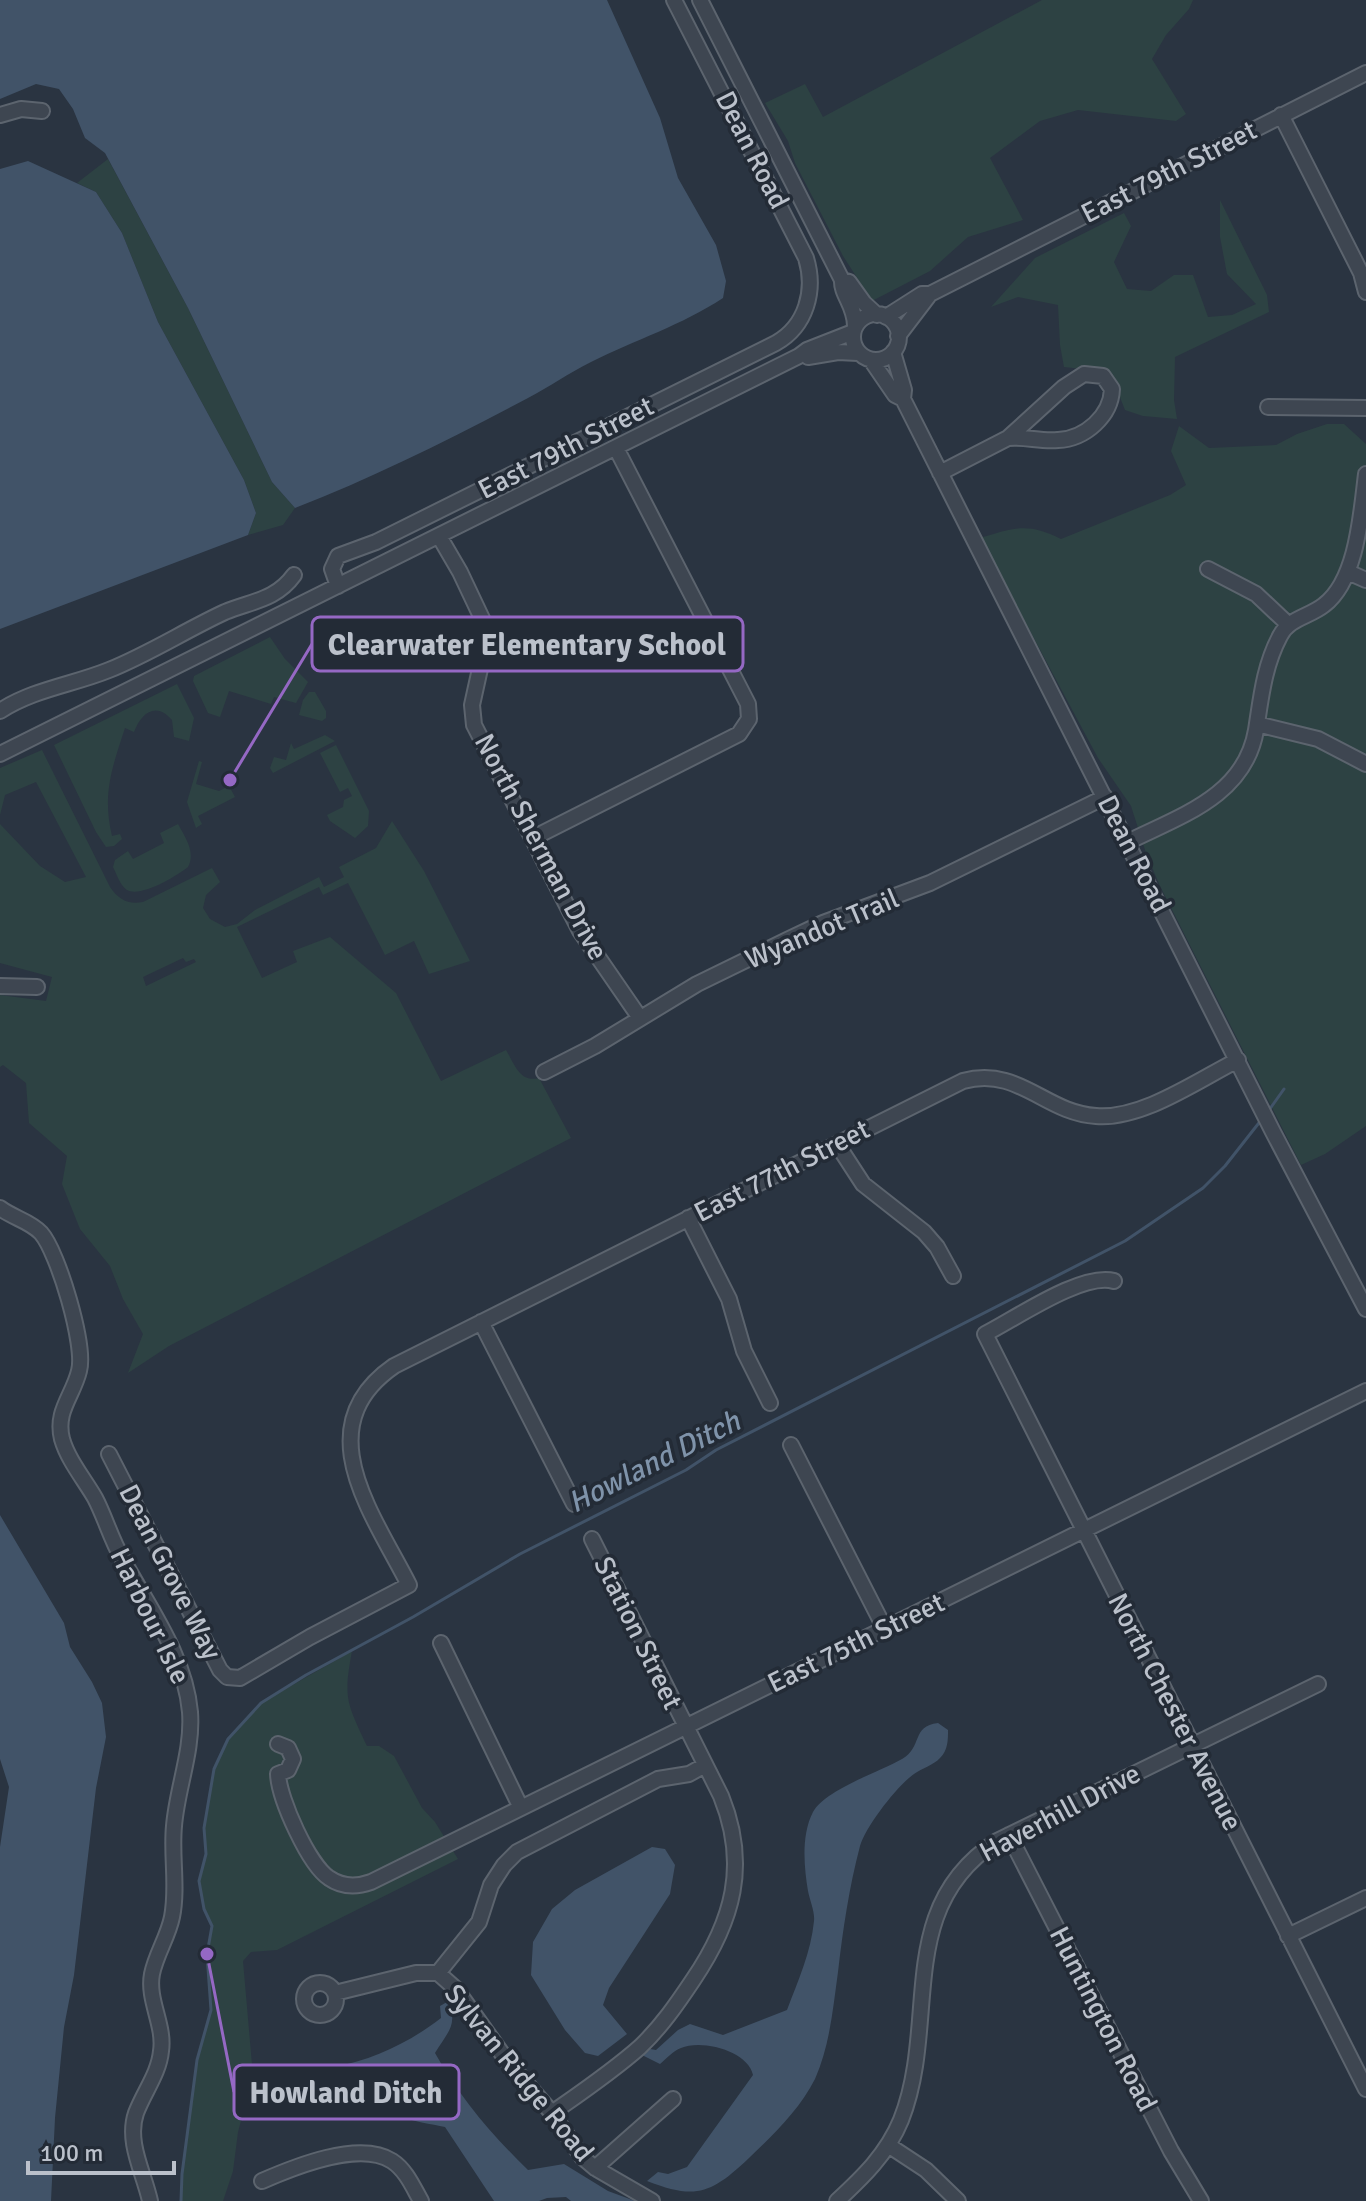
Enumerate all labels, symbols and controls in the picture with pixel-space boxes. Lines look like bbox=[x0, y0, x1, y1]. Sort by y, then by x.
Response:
street label: Dean Road bbox=[708, 85, 796, 215]
street label: East 79th Street bbox=[1076, 113, 1263, 231]
street label: East 79th Street bbox=[473, 389, 660, 507]
callout: Clearwater Elementary School bbox=[312, 617, 743, 671]
text: Clearwater Elementary School bbox=[328, 627, 726, 664]
street label: North Sherman Drive bbox=[467, 728, 615, 966]
street label: Dean Road bbox=[1090, 789, 1178, 919]
street label: Wyandot Trail bbox=[740, 881, 904, 977]
street label: East 77th Street bbox=[689, 1112, 876, 1230]
water label: Howland Ditch bbox=[562, 1402, 747, 1521]
street label: Dean Grove Way bbox=[111, 1479, 229, 1665]
street label: Harbour Isle bbox=[103, 1543, 197, 1689]
street label: Station Street bbox=[586, 1551, 690, 1715]
street label: East 75th Street bbox=[762, 1585, 950, 1700]
street label: North Chester Avenue bbox=[1100, 1588, 1250, 1836]
street label: Haverhill Drive bbox=[974, 1756, 1146, 1870]
street label: Huntington Road bbox=[1042, 1921, 1164, 2117]
street label: Sylvan Ridge Road bbox=[437, 1977, 601, 2169]
callout: Howland Ditch bbox=[234, 2065, 459, 2119]
text: Howland Ditch bbox=[249, 2075, 443, 2112]
scale bar bbox=[28, 2125, 174, 2175]
text: 100 m bbox=[40, 2138, 103, 2168]

